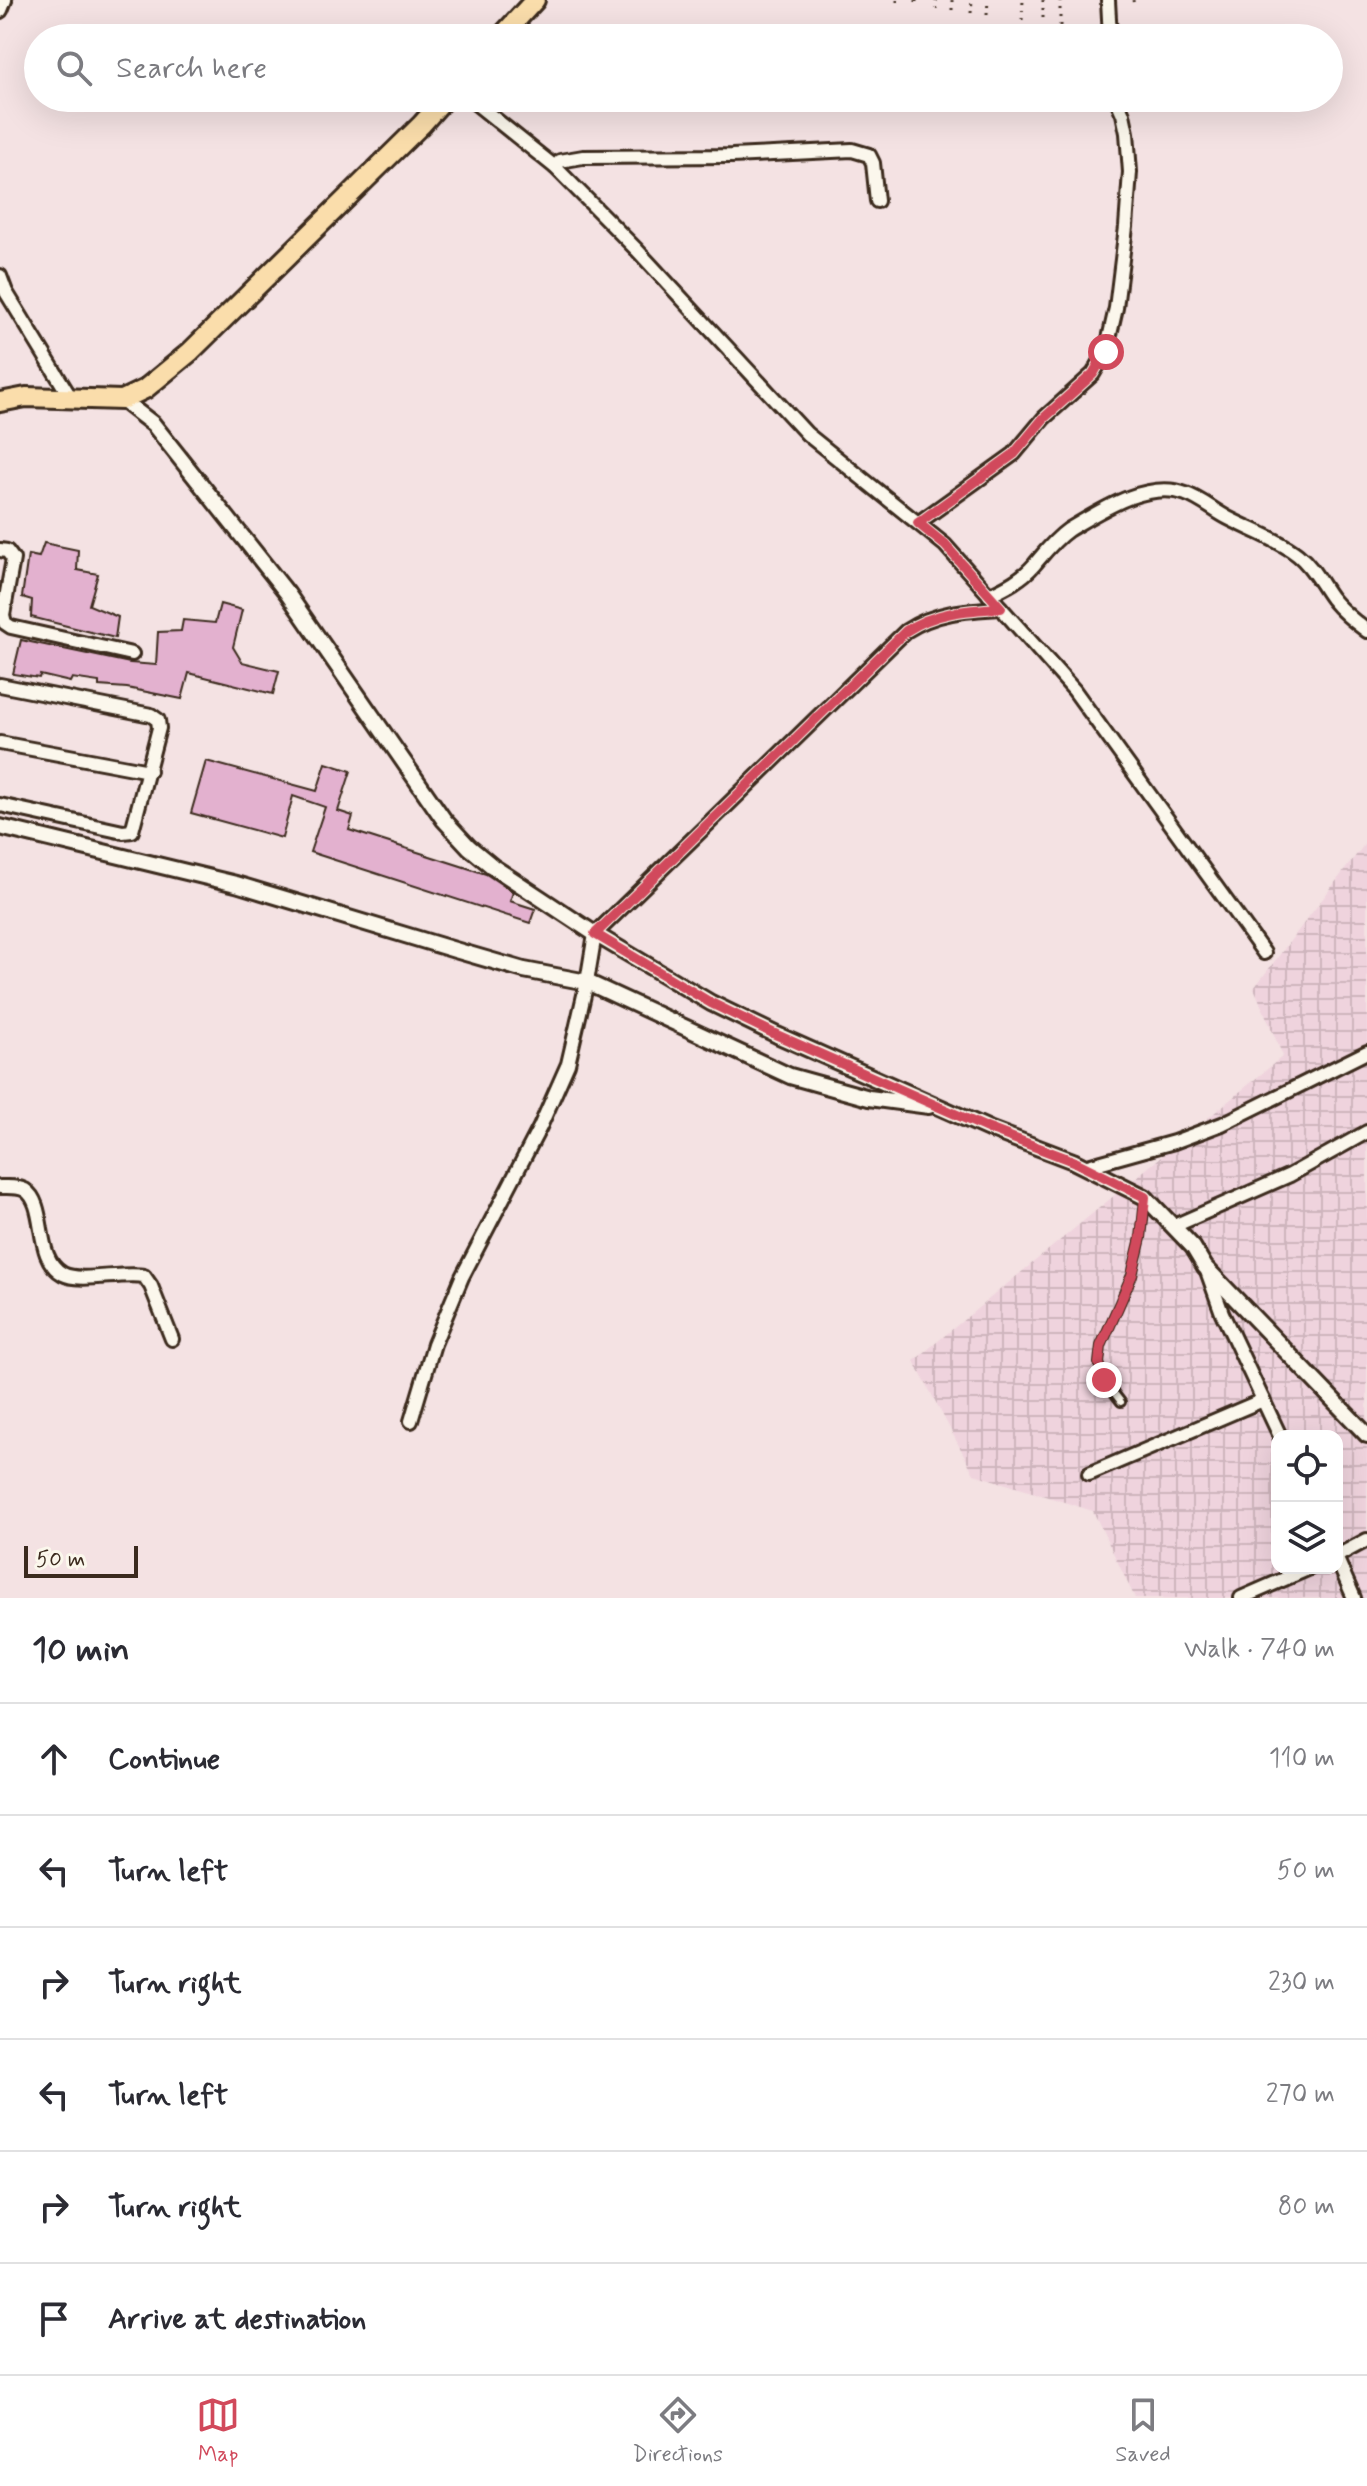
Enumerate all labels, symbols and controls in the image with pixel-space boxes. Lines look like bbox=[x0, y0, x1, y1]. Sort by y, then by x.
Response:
search box bbox=[24, 24, 1343, 112]
icon: search bbox=[52, 46, 96, 90]
text: Search here bbox=[116, 49, 267, 88]
route start bbox=[1088, 334, 1124, 370]
route end bbox=[1086, 1362, 1122, 1398]
map controls bbox=[1271, 1430, 1343, 1574]
button: locate bbox=[1271, 1430, 1343, 1502]
button: layers bbox=[1271, 1502, 1343, 1574]
scale bar bbox=[24, 1542, 138, 1578]
text: 50 m bbox=[36, 1546, 85, 1574]
text: 10 min bbox=[32, 1628, 130, 1673]
text: Walk · 740 m bbox=[1184, 1633, 1335, 1667]
icon: ahead bbox=[32, 1737, 76, 1781]
text: Continue bbox=[108, 1740, 220, 1779]
text: 110 m bbox=[1269, 1742, 1335, 1776]
icon: left bbox=[32, 1849, 76, 1893]
text: Turn left bbox=[108, 1852, 228, 1891]
text: 50 m bbox=[1277, 1854, 1335, 1888]
icon: right bbox=[32, 1961, 76, 2005]
text: Turn right bbox=[108, 1964, 241, 2003]
text: 230 m bbox=[1268, 1966, 1335, 2000]
icon: left bbox=[32, 2073, 76, 2117]
text: Turn left bbox=[108, 2076, 228, 2115]
text: 270 m bbox=[1266, 2078, 1335, 2112]
icon: right bbox=[32, 2185, 76, 2229]
text: Turn right bbox=[108, 2188, 241, 2227]
text: 80 m bbox=[1278, 2190, 1335, 2224]
icon: arrive bbox=[32, 2297, 76, 2341]
text: Arrive at destination bbox=[108, 2300, 366, 2339]
tab: Map bbox=[196, 2393, 240, 2469]
tab: Directions bbox=[632, 2393, 723, 2469]
tab: Saved bbox=[1115, 2393, 1171, 2469]

